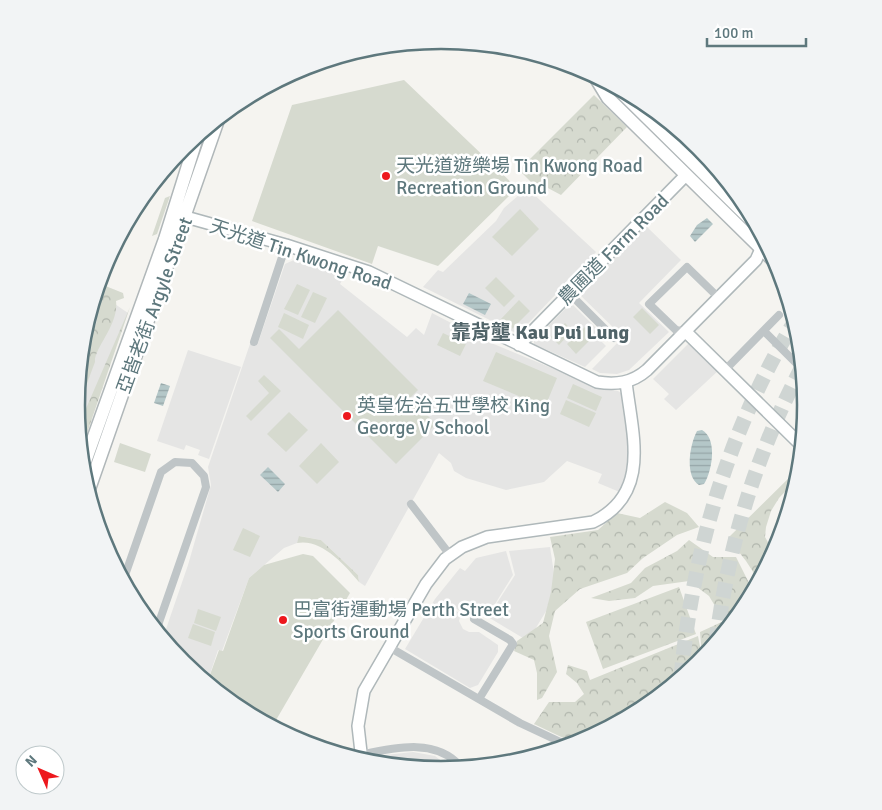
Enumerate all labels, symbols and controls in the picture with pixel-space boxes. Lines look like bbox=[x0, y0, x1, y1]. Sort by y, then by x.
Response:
scale bar bbox=[707, 15, 806, 47]
text: 100 m bbox=[714, 24, 754, 42]
place label: 天光道遊樂場 Tin Kwong Road Recreation Ground bbox=[396, 154, 643, 200]
marker: 天光道遊樂場 Tin Kwong Road Recreation Ground bbox=[380, 170, 392, 182]
street label: 農圃道 Farm Road bbox=[553, 189, 674, 310]
street label: 亞皆老街 Argyle Street bbox=[112, 213, 198, 397]
street label: 天光道 Tin Kwong Road bbox=[207, 214, 395, 296]
district label: 靠背壟 Kau Pui Lung bbox=[451, 320, 629, 345]
place label: 英皇佐治五世學校 King George V School bbox=[357, 394, 550, 440]
marker: 英皇佐治五世學校 King George V School bbox=[341, 410, 353, 422]
place label: 巴富街運動場 Perth Street Sports Ground bbox=[293, 598, 509, 644]
marker: 巴富街運動場 Perth Street Sports Ground bbox=[277, 614, 289, 626]
north arrow bbox=[15, 745, 65, 795]
text: N bbox=[22, 752, 41, 771]

